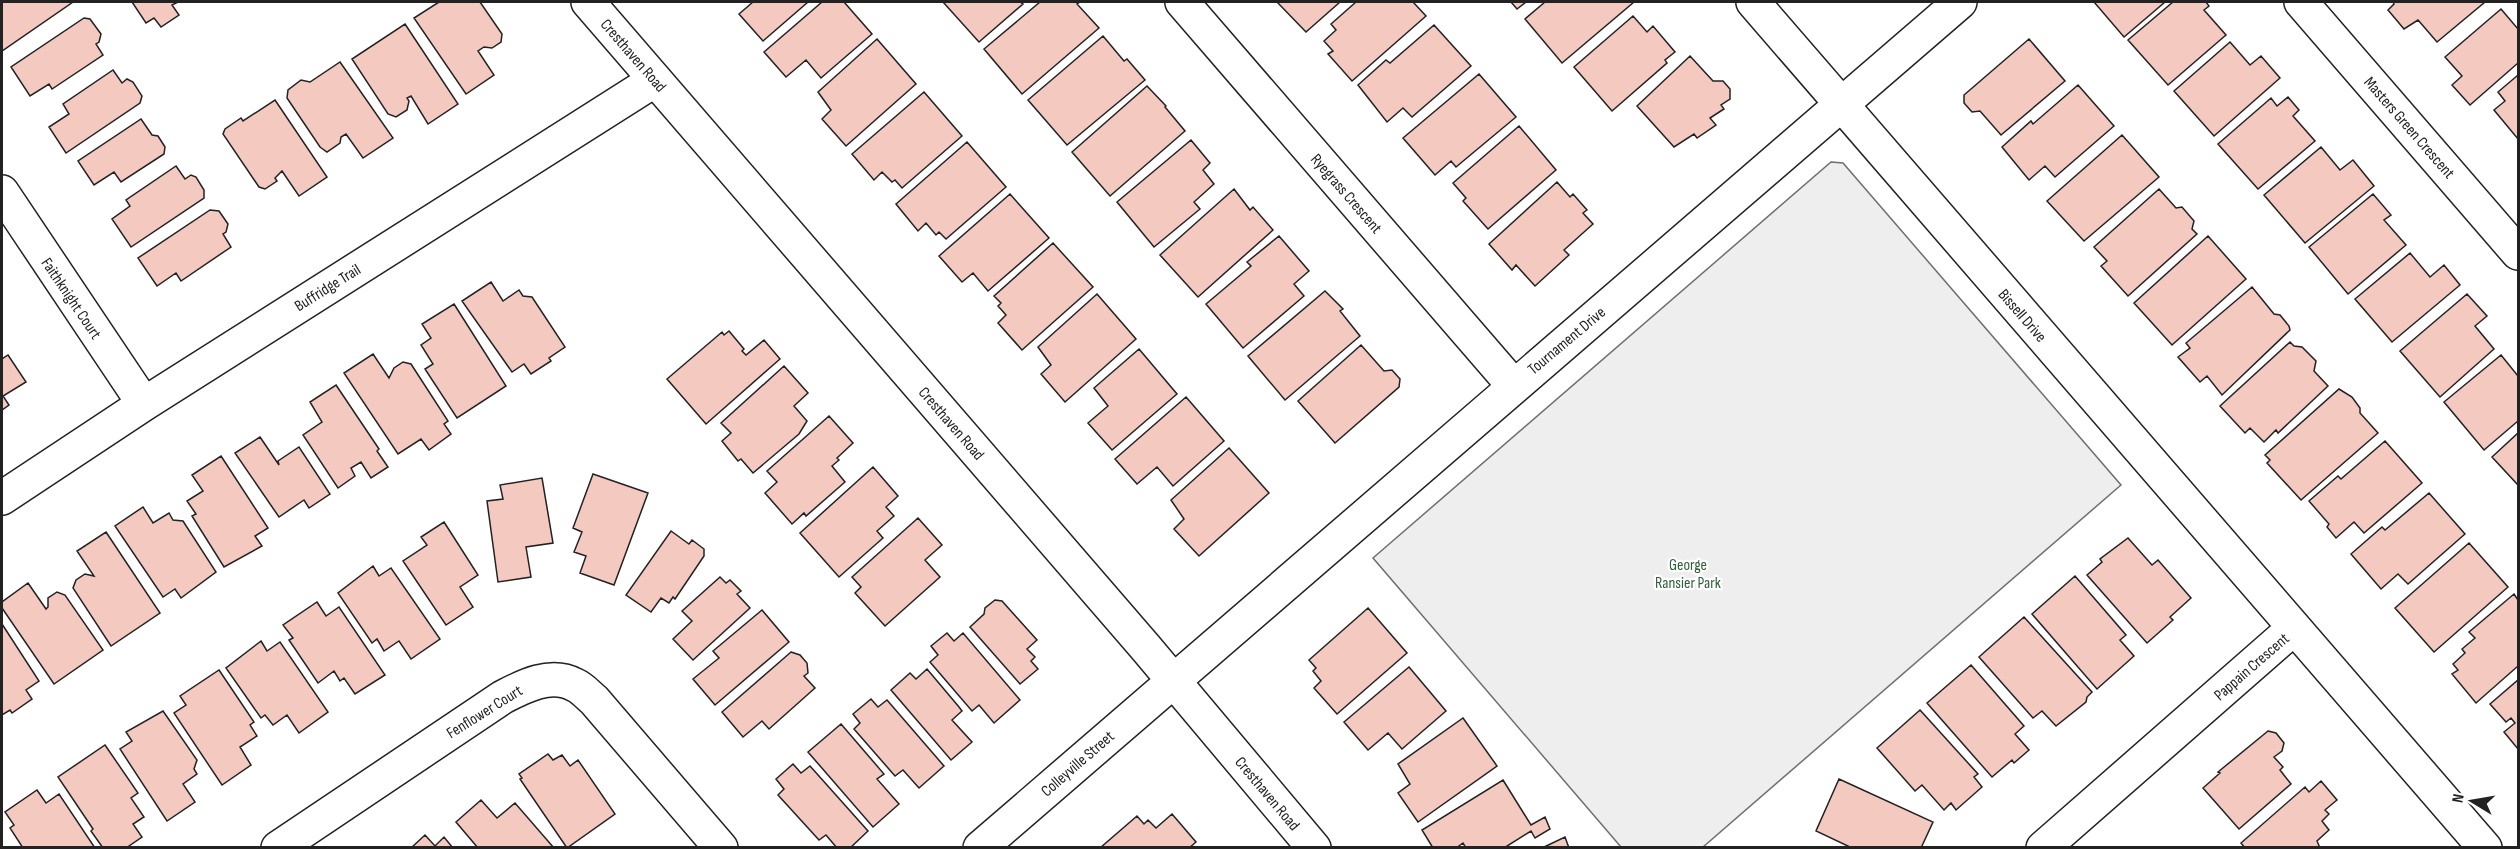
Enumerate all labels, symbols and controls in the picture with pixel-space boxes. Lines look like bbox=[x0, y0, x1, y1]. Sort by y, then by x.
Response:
street label: Cresthaven Road bbox=[596, 16, 670, 96]
street label: Masters Green Crescent bbox=[2359, 73, 2458, 183]
street label: Ryegrass Crescent bbox=[1306, 150, 1386, 238]
street label: Faithknight Court bbox=[37, 255, 105, 343]
street label: Buffridge Trail bbox=[291, 261, 364, 316]
street label: Bissell Drive bbox=[1994, 285, 2050, 346]
street label: Tournament Drive bbox=[1524, 303, 1610, 379]
street label: Cresthaven Road bbox=[914, 384, 988, 464]
park label: George Ransier Park bbox=[1655, 556, 1721, 593]
street label: Pappain Crescent bbox=[2211, 629, 2294, 705]
street label: Fenflower Court bbox=[443, 681, 526, 743]
street label: Colleyville Street bbox=[1038, 727, 1118, 801]
street label: Cresthaven Road bbox=[1230, 753, 1303, 835]
north arrow bbox=[2442, 771, 2502, 831]
text: N bbox=[2449, 792, 2469, 804]

